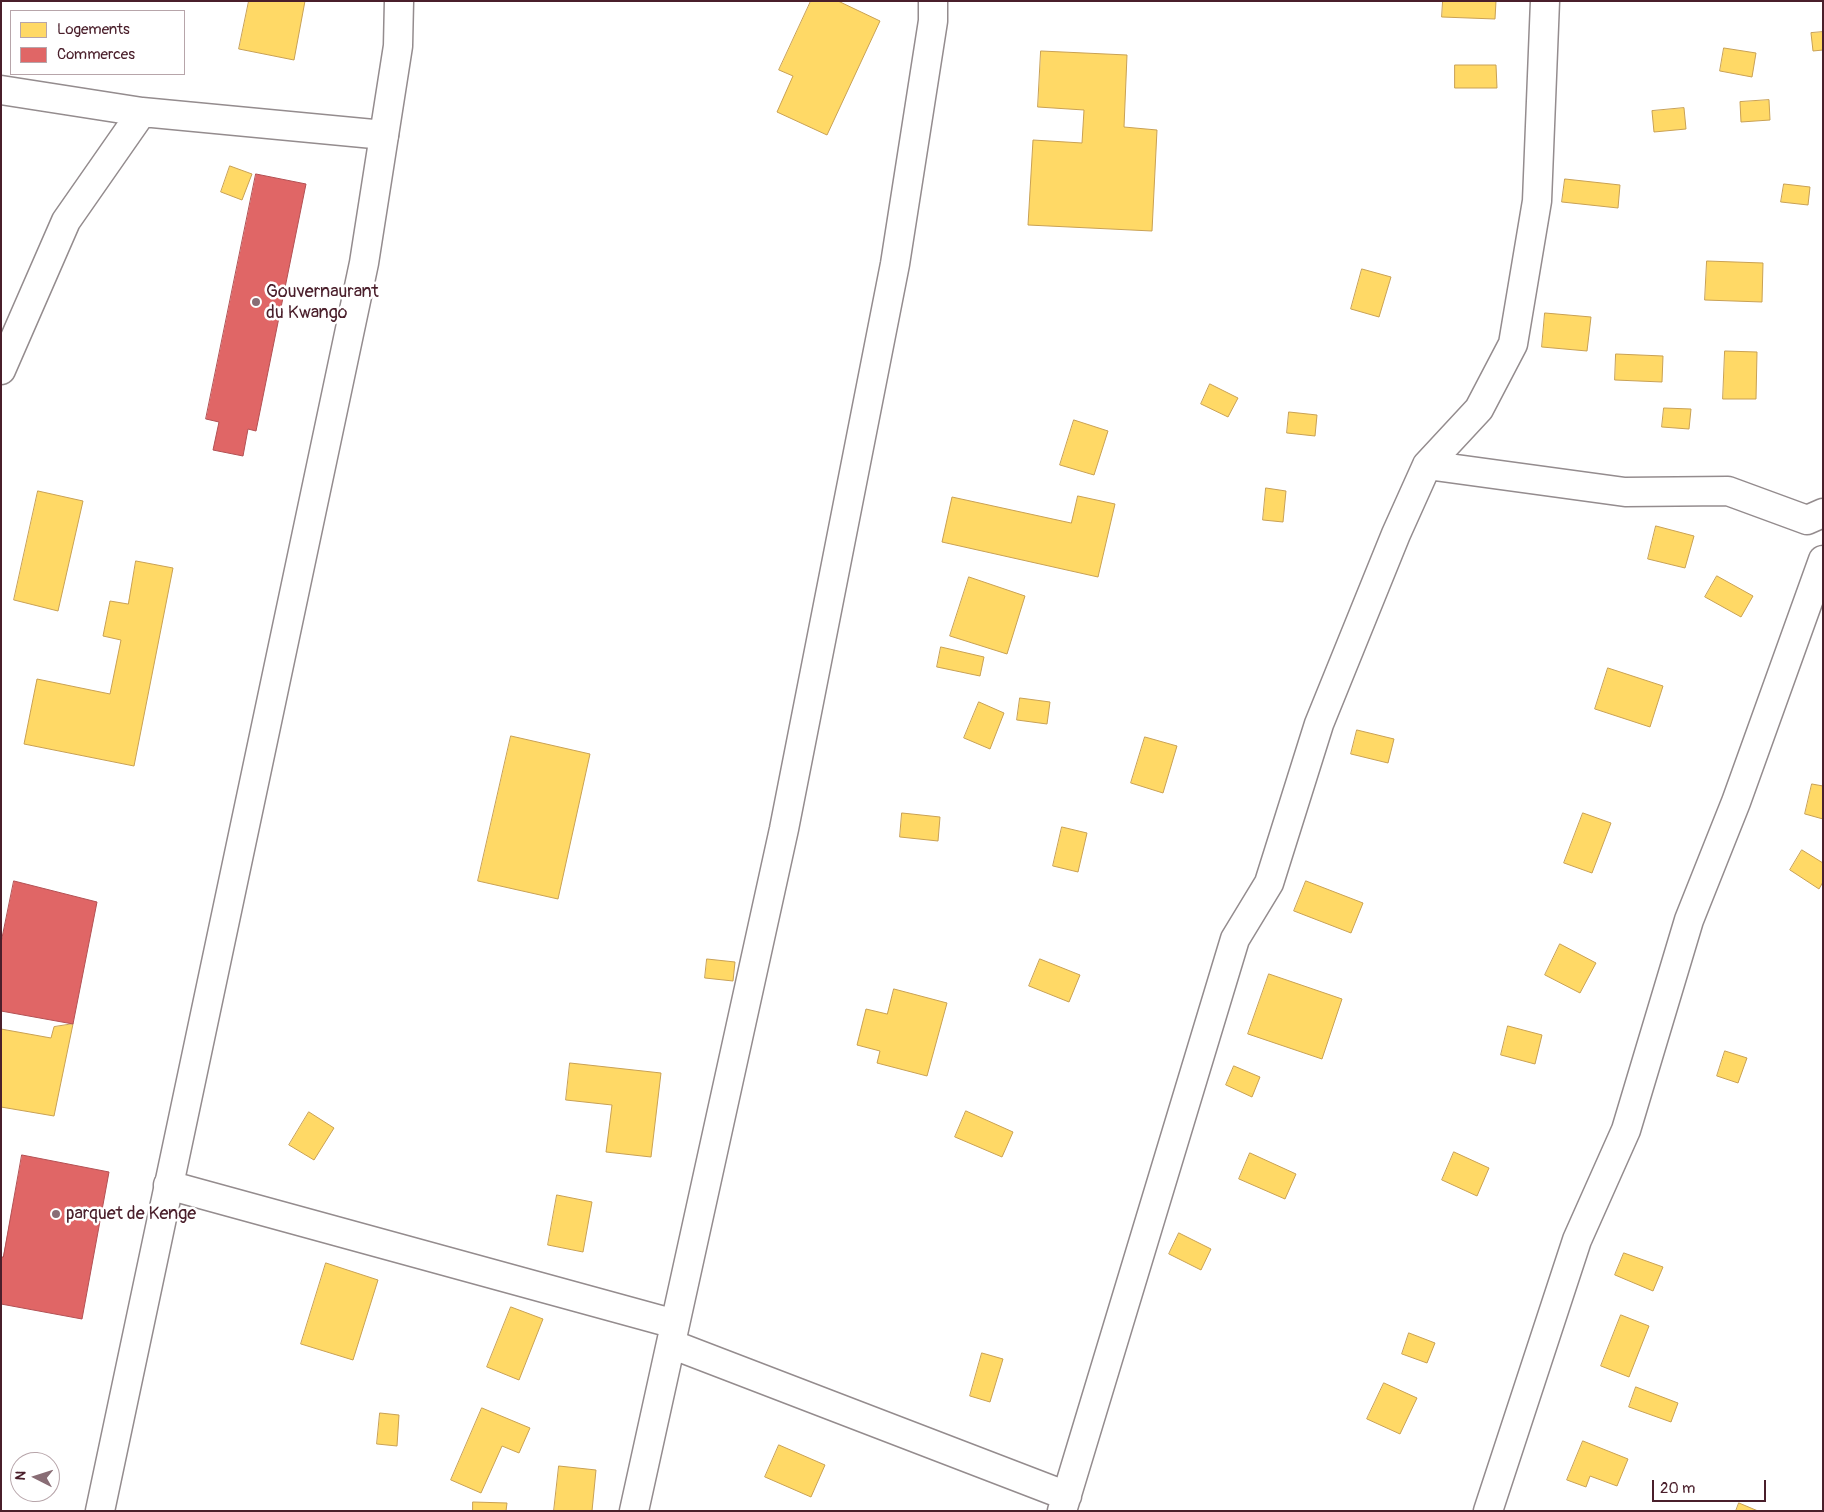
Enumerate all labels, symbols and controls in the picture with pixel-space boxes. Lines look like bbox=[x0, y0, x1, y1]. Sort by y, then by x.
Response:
legend bbox=[10, 10, 185, 75]
text: Logements bbox=[57, 20, 130, 39]
text: Commerces bbox=[57, 45, 135, 64]
place label: Gouvernaurant du Kwango bbox=[266, 281, 379, 324]
marker: Gouvernaurant du Kwango bbox=[250, 296, 262, 308]
place label: parquet de Kenge bbox=[66, 1203, 196, 1225]
marker: parquet de Kenge bbox=[50, 1208, 62, 1220]
north arrow bbox=[10, 1452, 60, 1502]
text: N bbox=[12, 1470, 29, 1481]
scale bar bbox=[1654, 1470, 1768, 1502]
text: 20 m bbox=[1660, 1479, 1695, 1498]

